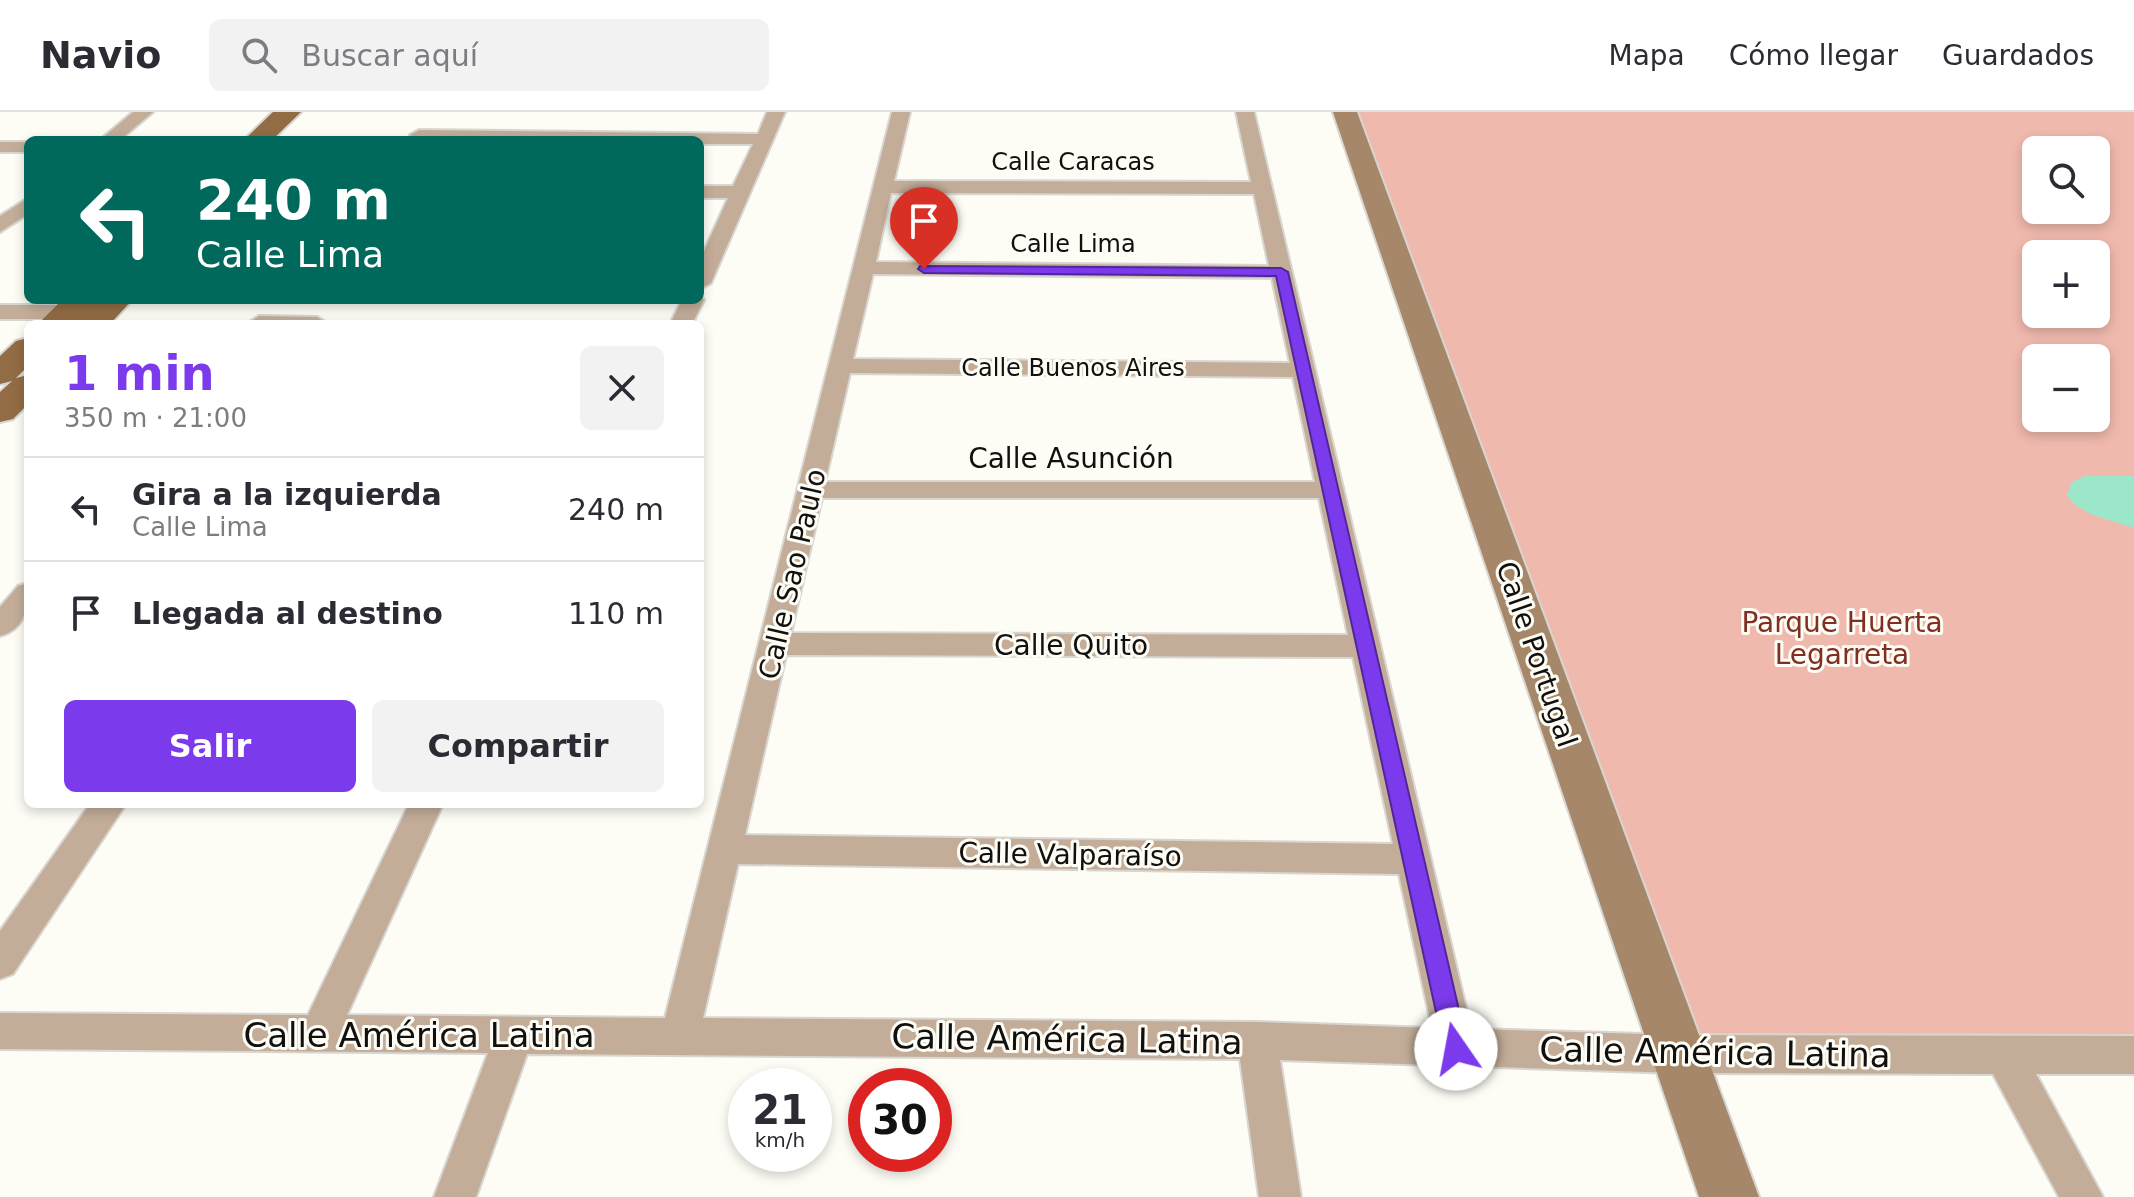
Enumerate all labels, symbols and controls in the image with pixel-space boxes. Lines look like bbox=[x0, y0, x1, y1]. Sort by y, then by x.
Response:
search box bbox=[209, 19, 769, 91]
text: Navio bbox=[40, 33, 161, 77]
icon: search bbox=[237, 33, 281, 77]
text: Buscar aquí bbox=[301, 38, 478, 73]
text: Mapa bbox=[1608, 39, 1685, 72]
text: Cómo llegar bbox=[1729, 39, 1898, 72]
text: Guardados bbox=[1942, 39, 2094, 72]
map controls bbox=[2022, 136, 2110, 432]
button: search bbox=[2022, 136, 2110, 224]
street label: Calle Caracas bbox=[991, 148, 1155, 176]
text: 240 m bbox=[196, 167, 391, 232]
icon: left bbox=[64, 168, 168, 272]
pin bbox=[890, 187, 958, 269]
icon: arrive bbox=[902, 199, 946, 243]
street label: Calle Lima bbox=[1010, 230, 1136, 258]
text: Calle Lima bbox=[196, 234, 384, 275]
button: + bbox=[2022, 240, 2110, 328]
button: − bbox=[2022, 344, 2110, 432]
text: 1 min bbox=[64, 345, 215, 401]
button: close bbox=[580, 346, 664, 430]
street label: Calle Buenos Aires bbox=[961, 354, 1185, 382]
text: 350 m · 21:00 bbox=[64, 403, 247, 433]
street label: Calle Asunción bbox=[968, 442, 1174, 475]
street label: Calle Sao Paulo bbox=[752, 466, 833, 682]
text: Gira a la izquierda bbox=[132, 477, 442, 512]
icon: left bbox=[64, 487, 108, 531]
text: 240 m bbox=[568, 492, 664, 527]
text: Calle Lima bbox=[132, 512, 268, 542]
street label: Calle Portugal bbox=[1489, 557, 1584, 751]
icon: arrive bbox=[64, 591, 108, 635]
text: Llegada al destino bbox=[132, 596, 443, 631]
text: 110 m bbox=[568, 596, 664, 631]
park label: Parque Huerta Legarreta bbox=[1741, 606, 1943, 671]
street label: Calle Quito bbox=[994, 629, 1148, 662]
button: Salir bbox=[64, 700, 356, 792]
button: Compartir bbox=[372, 700, 664, 792]
street label: Calle Valparaíso bbox=[958, 836, 1182, 873]
position arrow bbox=[1414, 1007, 1498, 1091]
street label: Calle América Latina bbox=[243, 1015, 595, 1055]
street label: Calle América Latina bbox=[891, 1016, 1243, 1062]
street label: Calle América Latina bbox=[1539, 1029, 1891, 1075]
speed limit sign: 30 bbox=[848, 1068, 952, 1172]
text: 21 bbox=[752, 1087, 808, 1133]
text: km/h bbox=[755, 1128, 805, 1152]

